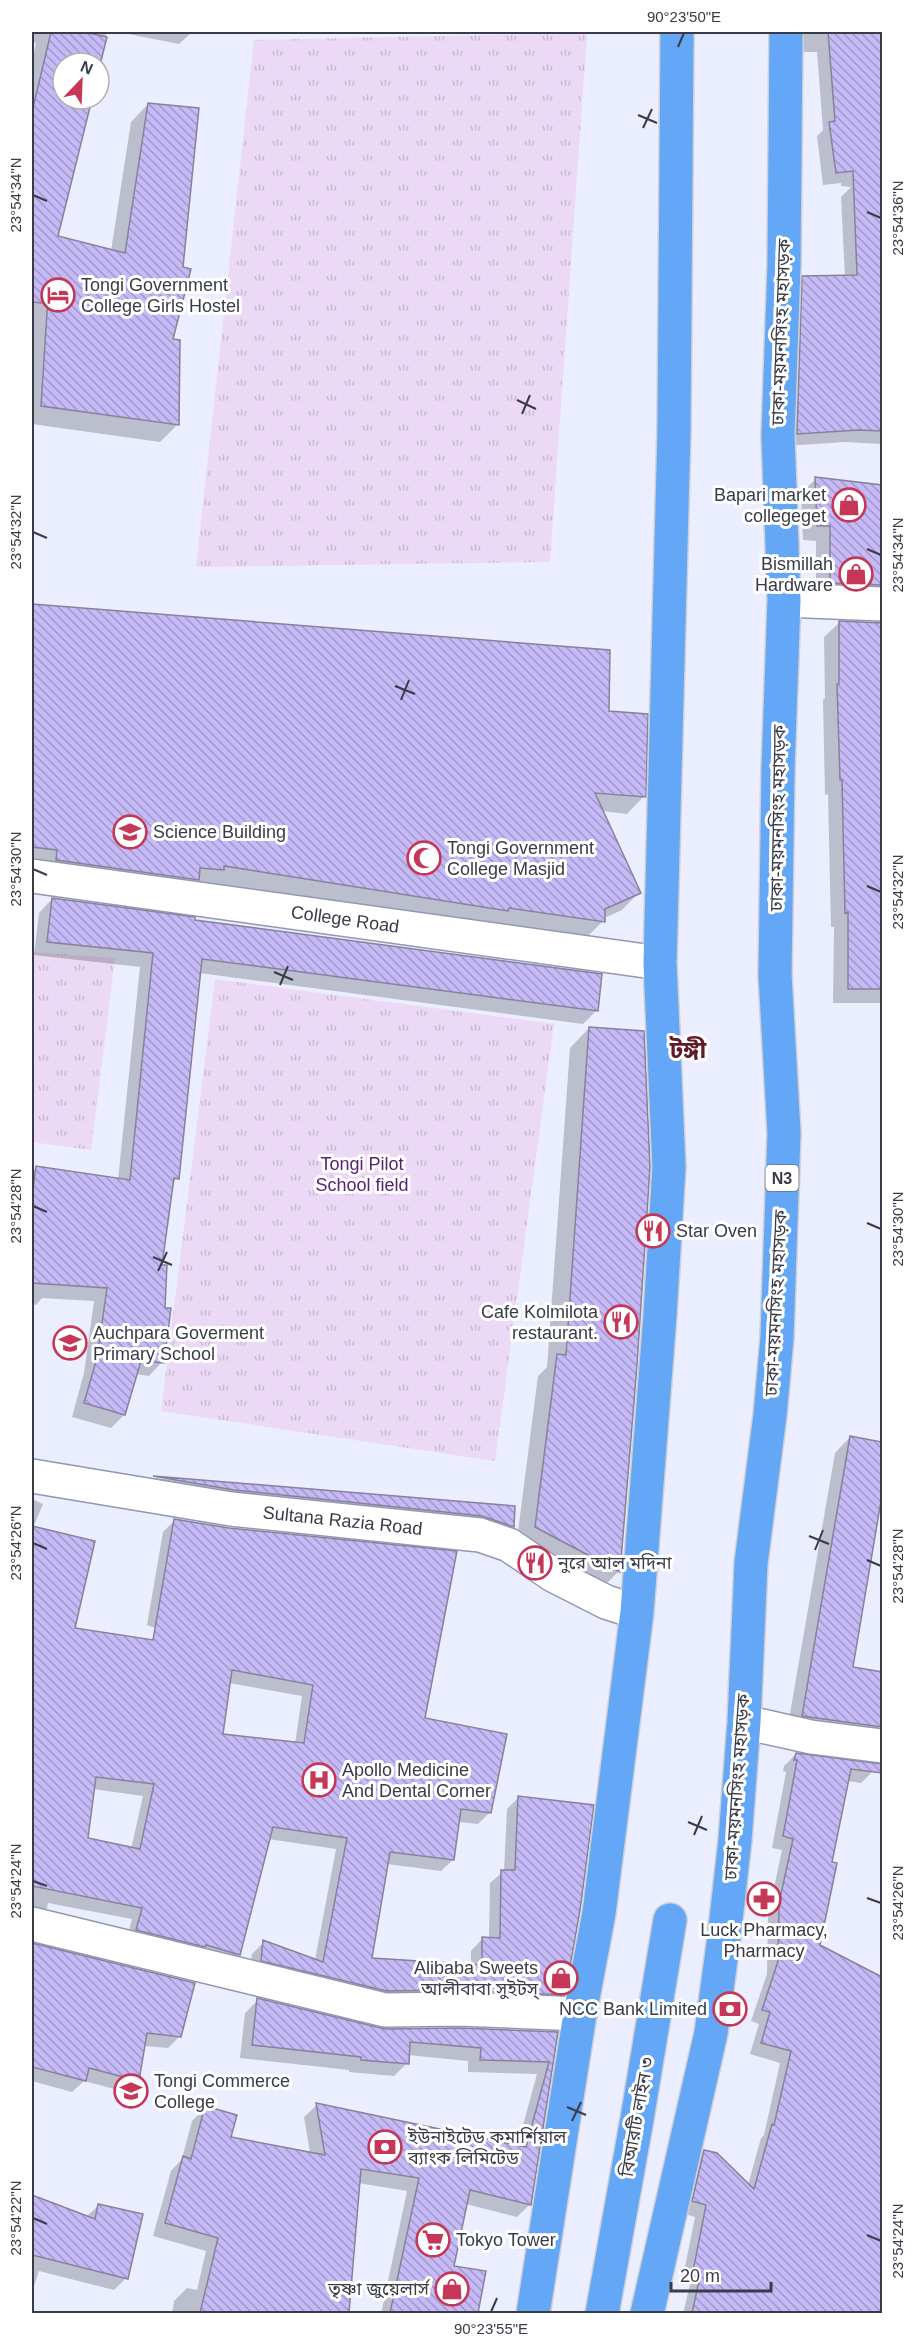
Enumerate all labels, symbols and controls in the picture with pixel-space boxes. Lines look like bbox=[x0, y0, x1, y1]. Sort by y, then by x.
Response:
text: 90°23'50"E bbox=[647, 8, 721, 25]
north arrow bbox=[51, 51, 111, 111]
text: N bbox=[78, 58, 95, 78]
text: 23°54'34"N bbox=[7, 157, 24, 233]
text: 23°54'36"N bbox=[889, 180, 906, 256]
street label: ঢাকা-ময়মনসিংহ মহাসড়ক bbox=[768, 238, 794, 427]
place label: Tongi Government College Girls Hostel bbox=[81, 275, 240, 316]
hotel icon: Tongi Government College Girls Hostel bbox=[40, 277, 76, 313]
place label: Bapari market collegeget bbox=[714, 485, 826, 526]
shop icon: Bapari market collegeget bbox=[831, 487, 867, 523]
text: 23°54'32"N bbox=[7, 494, 24, 570]
text: 23°54'34"N bbox=[889, 517, 906, 593]
place label: Bismillah Hardware bbox=[755, 554, 833, 595]
shop icon: Bismillah Hardware bbox=[838, 556, 874, 592]
street label: ঢাকা-ময়মনসিংহ মহাসড়ক bbox=[766, 724, 790, 912]
school or university icon: Science Building bbox=[112, 814, 148, 850]
place label: Science Building bbox=[153, 822, 286, 842]
text: 23°54'30"N bbox=[7, 831, 24, 907]
place label: Tongi Government College Masjid bbox=[447, 838, 594, 879]
mosque icon: Tongi Government College Masjid bbox=[406, 840, 442, 876]
text: 23°54'32"N bbox=[889, 854, 906, 930]
street label: College Road bbox=[290, 902, 400, 937]
district label: টঙ্গী bbox=[669, 1036, 708, 1063]
park label: Tongi Pilot School field bbox=[315, 1154, 409, 1195]
road number: N3 bbox=[766, 1165, 798, 1191]
text: 23°54'28"N bbox=[7, 1168, 24, 1244]
text: 23°54'30"N bbox=[889, 1191, 906, 1267]
street label: ঢাকা-ময়মনসিংহ মহাসড়ক bbox=[761, 1209, 791, 1398]
restaurant icon: Star Oven bbox=[635, 1213, 671, 1249]
place label: Star Oven bbox=[676, 1221, 757, 1241]
place label: Cafe Kolmilota restaurant. bbox=[481, 1302, 599, 1343]
restaurant icon: Cafe Kolmilota restaurant. bbox=[603, 1304, 639, 1340]
place label: Auchpara Goverment Primary School bbox=[93, 1323, 264, 1364]
school or university icon: Auchpara Goverment Primary School bbox=[52, 1325, 88, 1361]
street label: Sultana Razia Road bbox=[262, 1502, 423, 1539]
text: 23°54'26"N bbox=[7, 1505, 24, 1581]
text: 23°54'28"N bbox=[889, 1528, 906, 1604]
restaurant icon: নুরে আল মদিনা bbox=[517, 1545, 553, 1581]
place label: নুরে আল মদিনা bbox=[557, 1553, 672, 1574]
street label: ঢাকা-ময়মনসিংহ মহাসড়ক bbox=[720, 1693, 754, 1882]
place label: Apollo Medicine And Dental Corner bbox=[342, 1760, 491, 1801]
hospital icon: Apollo Medicine And Dental Corner bbox=[301, 1762, 337, 1798]
text: 23°54'24"N bbox=[7, 1843, 24, 1919]
text: 23°54'26"N bbox=[889, 1865, 906, 1941]
pharmacy icon: Luck Pharmacy, Pharmacy bbox=[746, 1881, 782, 1917]
place label: Luck Pharmacy, Pharmacy bbox=[700, 1920, 828, 1961]
place label: Alibaba Sweets আলীবাবা সুইটস্ bbox=[414, 1958, 540, 2000]
shop icon: Alibaba Sweets আলীবাবা সুইটস্ bbox=[543, 1960, 579, 1996]
bank icon: NCC Bank Limited bbox=[712, 1991, 748, 2027]
place label: NCC Bank Limited bbox=[559, 1999, 707, 2019]
street label: বিআরটি লাইন ৩ bbox=[616, 2055, 657, 2179]
place label: Tongi Commerce College bbox=[154, 2071, 290, 2112]
school or university icon: Tongi Commerce College bbox=[113, 2073, 149, 2109]
place label: ইউনাইটেড কমার্শিয়াল ব্যাংক লিমিটেড bbox=[407, 2126, 567, 2168]
bank icon: ইউনাইটেড কমার্শিয়াল ব্যাংক লিমিটেড bbox=[367, 2129, 403, 2165]
text: 23°54'22"N bbox=[7, 2180, 24, 2256]
text: 23°54'24"N bbox=[889, 2203, 906, 2279]
supermarket icon: Tokyo Tower bbox=[415, 2222, 451, 2258]
place label: Tokyo Tower bbox=[456, 2230, 556, 2250]
scale bar bbox=[671, 2255, 772, 2293]
text: 20 m bbox=[680, 2266, 720, 2286]
shop icon: তৃষ্ণা জুয়েলার্স bbox=[434, 2271, 470, 2307]
place label: তৃষ্ণা জুয়েলার্স bbox=[327, 2278, 431, 2299]
text: 90°23'55"E bbox=[454, 2320, 528, 2337]

